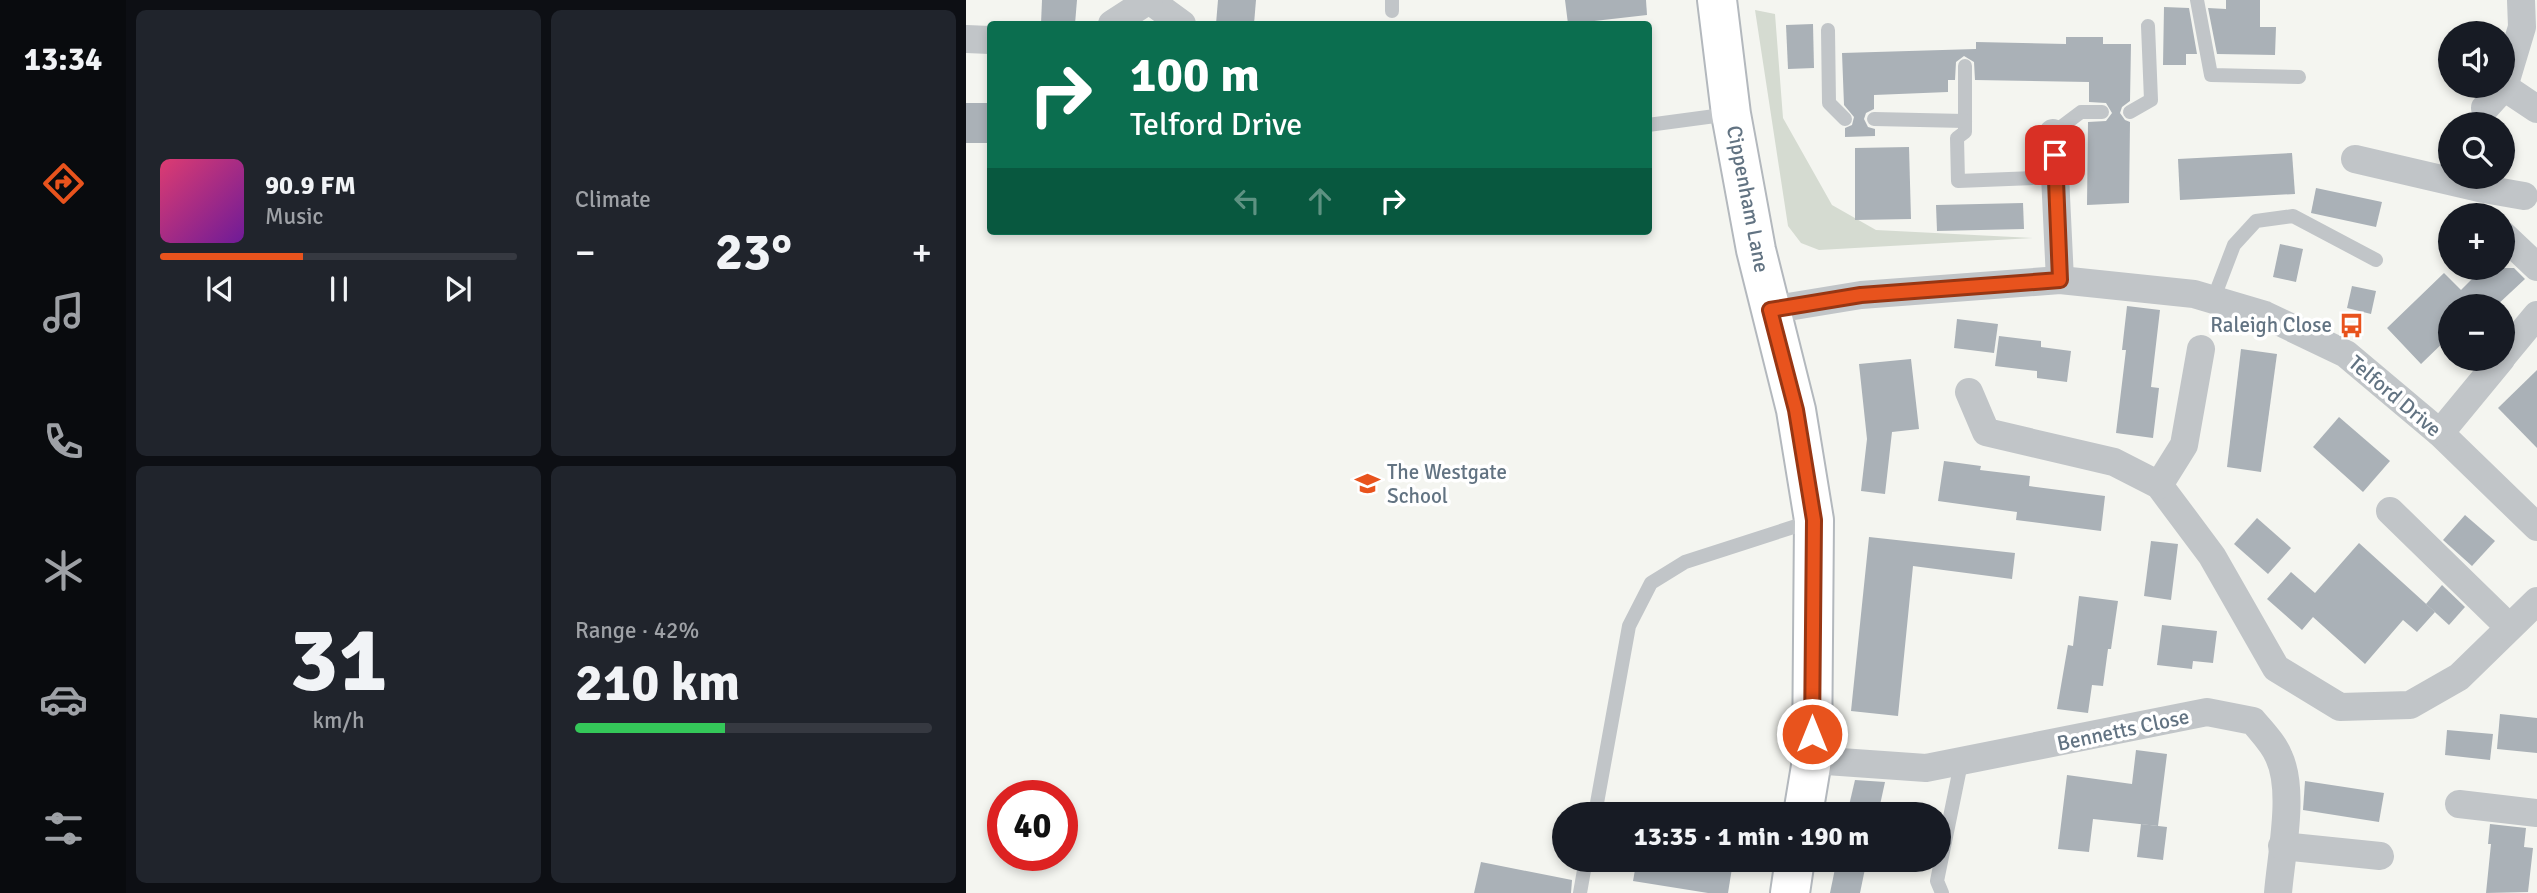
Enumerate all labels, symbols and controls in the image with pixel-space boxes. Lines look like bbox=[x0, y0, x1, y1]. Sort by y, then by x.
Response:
map controls bbox=[2438, 21, 2515, 371]
button: sound bbox=[2438, 21, 2515, 98]
text: 13:34 bbox=[24, 40, 102, 79]
text: 100 m bbox=[1130, 45, 1260, 105]
icon: right bbox=[1015, 49, 1106, 140]
text: Telford Drive bbox=[1130, 105, 1302, 144]
button: search bbox=[2438, 112, 2515, 189]
street label: Cippenham Lane bbox=[1721, 123, 1775, 275]
pin bbox=[2025, 125, 2085, 185]
icon: arrive bbox=[2036, 136, 2074, 174]
icon: directions bbox=[39, 159, 88, 208]
text: 90.9 FM bbox=[265, 170, 356, 202]
icon: left bbox=[1228, 182, 1266, 220]
icon: ahead bbox=[1301, 182, 1339, 220]
icon: right bbox=[1374, 182, 1412, 220]
text: Climate bbox=[575, 185, 651, 214]
text: Music bbox=[265, 202, 323, 231]
button: + bbox=[2438, 203, 2515, 280]
text: 23° bbox=[715, 220, 792, 284]
text: − bbox=[575, 229, 596, 276]
text: + bbox=[911, 229, 932, 276]
icon: previous bbox=[201, 270, 239, 308]
icon: pause bbox=[320, 270, 358, 308]
icon: next bbox=[439, 270, 477, 308]
icon: music bbox=[39, 288, 88, 337]
button: − bbox=[2438, 294, 2515, 371]
bus stop icon: Raleigh Close bbox=[2338, 311, 2366, 339]
place label: Raleigh Close bbox=[2210, 312, 2332, 338]
street label: Telford Drive bbox=[2343, 350, 2447, 442]
icon: phone bbox=[39, 417, 88, 466]
place label: The Westgate School bbox=[1387, 459, 1507, 509]
school or university icon: The Westgate School bbox=[1353, 470, 1381, 498]
icon: climate bbox=[39, 546, 88, 595]
text: 31 bbox=[289, 604, 388, 717]
text: Range · 42% bbox=[575, 616, 699, 645]
text: 210 km bbox=[575, 651, 740, 715]
icon: car bbox=[39, 675, 88, 724]
position arrow bbox=[1775, 697, 1849, 771]
street label: Bennetts Close bbox=[2055, 703, 2191, 757]
text: km/h bbox=[312, 706, 365, 735]
speed limit sign: 40 bbox=[987, 780, 1078, 871]
icon: filters bbox=[39, 804, 88, 853]
text: 13:35 · 1 min · 190 m bbox=[1634, 821, 1869, 853]

